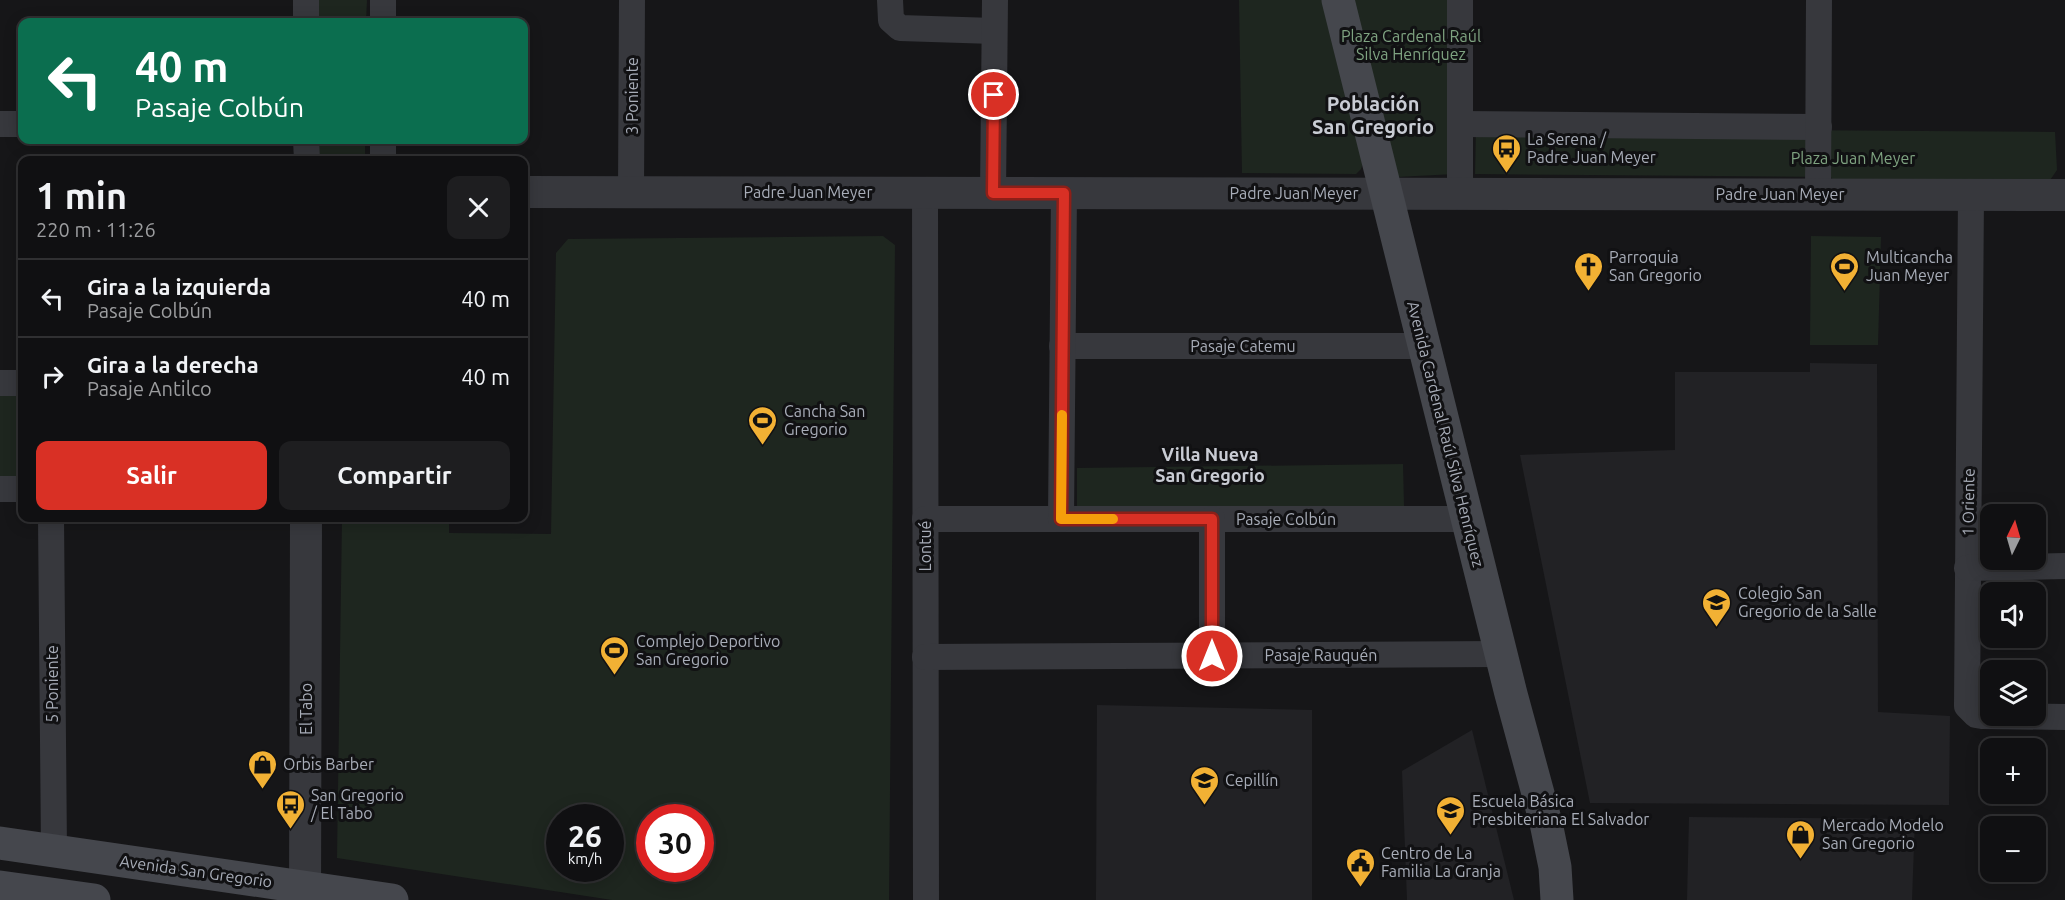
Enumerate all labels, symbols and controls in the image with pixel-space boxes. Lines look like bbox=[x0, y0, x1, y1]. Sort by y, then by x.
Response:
park label: Plaza Cardenal Raúl Silva Henríquez bbox=[1341, 27, 1481, 63]
icon: left bbox=[36, 42, 114, 120]
text: 40 m bbox=[135, 43, 229, 90]
street label: 3 Poniente bbox=[623, 57, 641, 135]
pin bbox=[968, 69, 1019, 120]
icon: arrive bbox=[977, 78, 1010, 111]
text: Pasaje Colbún bbox=[135, 92, 304, 122]
district label: Población San Gregorio bbox=[1312, 92, 1434, 138]
place label: La Serena / Padre Juan Meyer bbox=[1527, 130, 1656, 166]
bus stop icon: La Serena / Padre Juan Meyer bbox=[1490, 132, 1522, 174]
park label: Plaza Juan Meyer bbox=[1791, 149, 1915, 167]
text: 1 min bbox=[36, 175, 127, 216]
button: close bbox=[447, 176, 510, 239]
street label: Padre Juan Meyer bbox=[744, 183, 872, 201]
street label: Padre Juan Meyer bbox=[1230, 184, 1358, 202]
street label: Padre Juan Meyer bbox=[1716, 185, 1844, 203]
text: 220 m · 11:26 bbox=[36, 218, 156, 241]
place label: Parroquia San Gregorio bbox=[1609, 248, 1702, 284]
place label: Multicancha Juan Meyer bbox=[1866, 248, 1953, 284]
church icon: Parroquia San Gregorio bbox=[1572, 250, 1604, 292]
sports icon: Multicancha Juan Meyer bbox=[1829, 250, 1861, 292]
text: Gira a la izquierda bbox=[87, 274, 271, 299]
icon: left bbox=[36, 282, 69, 315]
text: 40 m bbox=[461, 286, 510, 311]
text: Pasaje Colbún bbox=[87, 299, 212, 322]
street label: Avenida Cardenal Raúl Silva Henríquez bbox=[1404, 299, 1488, 569]
street label: Pasaje Catemu bbox=[1190, 337, 1296, 355]
text: Gira a la derecha bbox=[87, 352, 259, 377]
icon: right bbox=[36, 360, 69, 393]
text: 40 m bbox=[461, 364, 510, 389]
text: Pasaje Antilco bbox=[87, 377, 212, 400]
place label: Cancha San Gregorio bbox=[784, 402, 865, 438]
sports icon: Cancha San Gregorio bbox=[747, 404, 779, 446]
button: Salir bbox=[36, 441, 267, 510]
button: Compartir bbox=[279, 441, 510, 510]
district label: Villa Nueva San Gregorio bbox=[1155, 444, 1265, 485]
street label: 1 Oriente bbox=[1958, 468, 1978, 536]
north arrow bbox=[1980, 504, 2046, 570]
map controls bbox=[1980, 504, 2046, 882]
street label: Pasaje Colbún bbox=[1236, 510, 1336, 528]
street label: Lontué bbox=[916, 521, 934, 571]
button: sound bbox=[1980, 582, 2046, 648]
place label: Colegio San Gregorio de la Salle bbox=[1738, 584, 1877, 620]
school or university icon: Colegio San Gregorio de la Salle bbox=[1701, 586, 1733, 628]
position arrow bbox=[1180, 624, 1244, 688]
place label: Complejo Deportivo San Gregorio bbox=[636, 632, 780, 668]
sports icon: Complejo Deportivo San Gregorio bbox=[599, 634, 631, 676]
street label: 5 Poniente bbox=[43, 645, 61, 723]
street label: Pasaje Rauquén bbox=[1265, 646, 1377, 664]
button: layers bbox=[1980, 660, 2046, 726]
street label: El Tabo bbox=[297, 683, 315, 735]
button: + bbox=[1980, 738, 2046, 804]
shop icon: Orbis Barber bbox=[246, 748, 278, 790]
place label: Orbis Barber bbox=[283, 755, 374, 773]
school or university icon: Cepillín bbox=[1188, 764, 1220, 806]
place label: Cepillín bbox=[1225, 771, 1278, 789]
place label: San Gregorio / El Tabo bbox=[310, 786, 404, 822]
bus stop icon: San Gregorio / El Tabo bbox=[274, 788, 306, 830]
place label: Escuela Básica Presbiteriana El Salvador bbox=[1472, 792, 1649, 828]
school or university icon: Escuela Básica Presbiteriana El Salvador bbox=[1435, 794, 1467, 836]
speed limit sign: 30 bbox=[636, 804, 714, 882]
place label: Mercado Modelo San Gregorio bbox=[1822, 816, 1944, 852]
button: − bbox=[1980, 816, 2046, 882]
shop icon: Mercado Modelo San Gregorio bbox=[1785, 818, 1817, 860]
text: 26 bbox=[568, 819, 602, 853]
place label: Centro de La Familia La Granja bbox=[1381, 844, 1501, 880]
public building icon: Centro de La Familia La Granja bbox=[1344, 846, 1376, 888]
text: km/h bbox=[568, 850, 602, 867]
street label: Avenida San Gregorio bbox=[119, 851, 273, 891]

